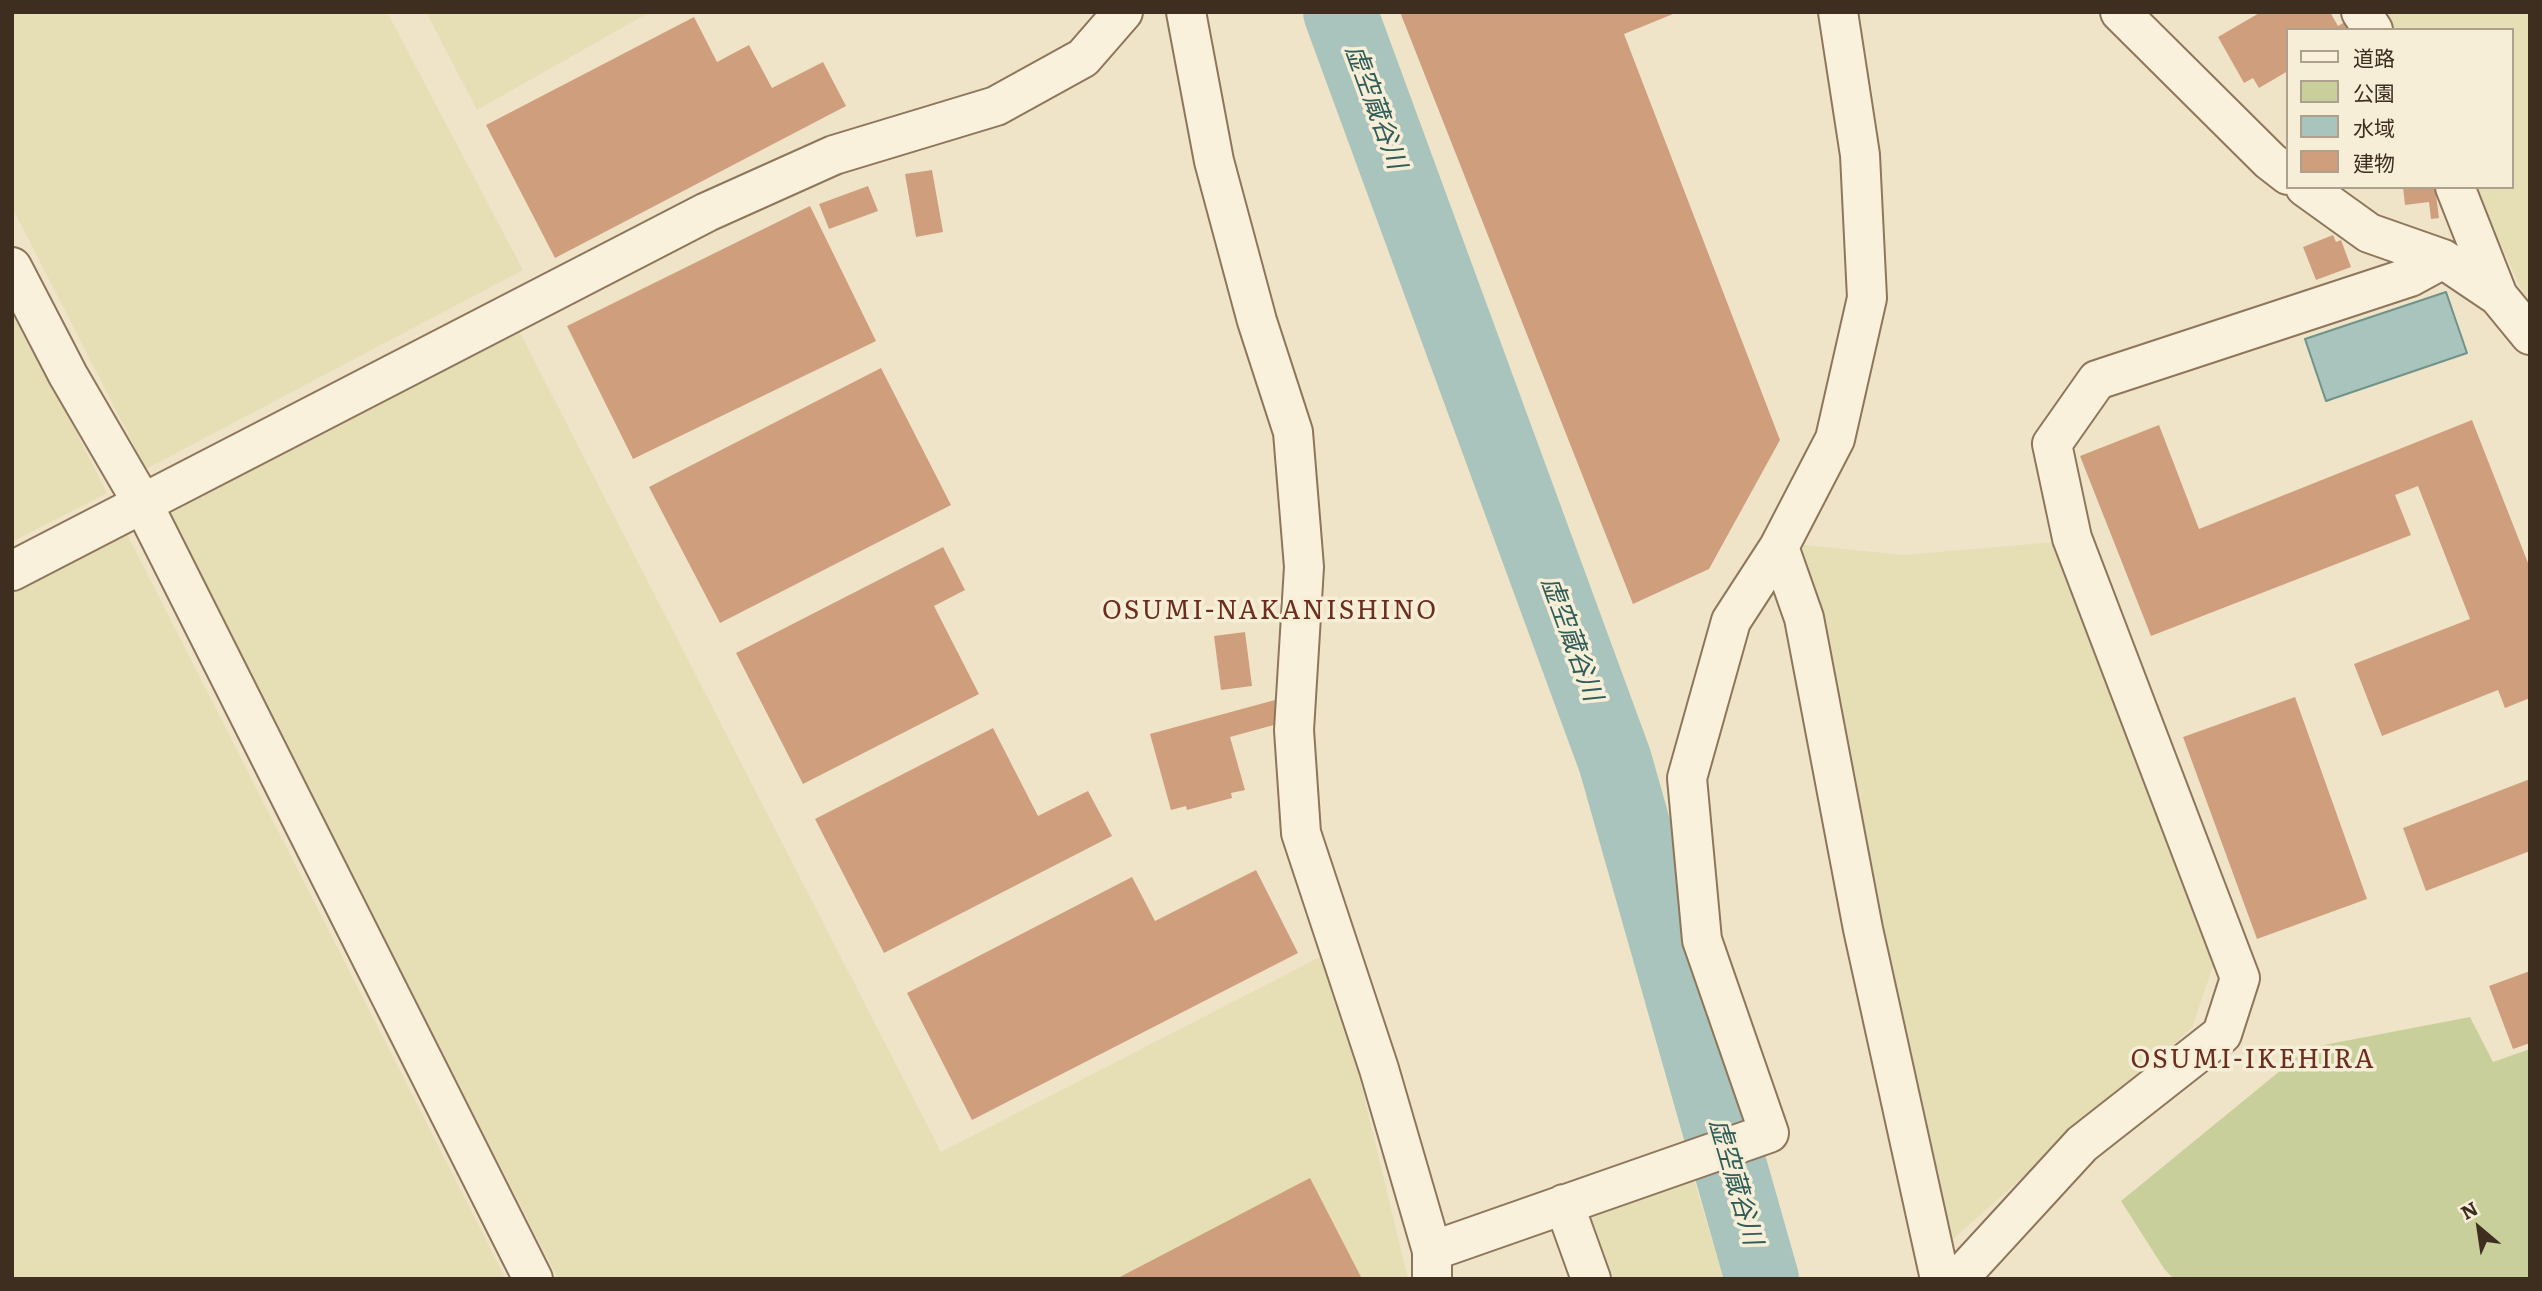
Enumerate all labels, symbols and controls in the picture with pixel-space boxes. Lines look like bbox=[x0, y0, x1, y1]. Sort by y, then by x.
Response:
legend bbox=[2286, 28, 2514, 189]
water label: 虚空蔵谷川 bbox=[1338, 41, 1412, 173]
text: 道路 bbox=[2353, 41, 2395, 72]
text: 公園 bbox=[2353, 76, 2395, 107]
text: 水域 bbox=[2353, 111, 2395, 142]
text: 建物 bbox=[2353, 146, 2395, 177]
water label: 虚空蔵谷川 bbox=[1534, 573, 1608, 705]
district label: OSUMI-NAKANISHINO bbox=[1104, 595, 1436, 627]
district label: OSUMI-IKEHIRA bbox=[2132, 1044, 2374, 1076]
water label: 虚空蔵谷川 bbox=[1702, 1115, 1768, 1249]
north arrow bbox=[2444, 1193, 2514, 1263]
text: N bbox=[2455, 1194, 2483, 1226]

